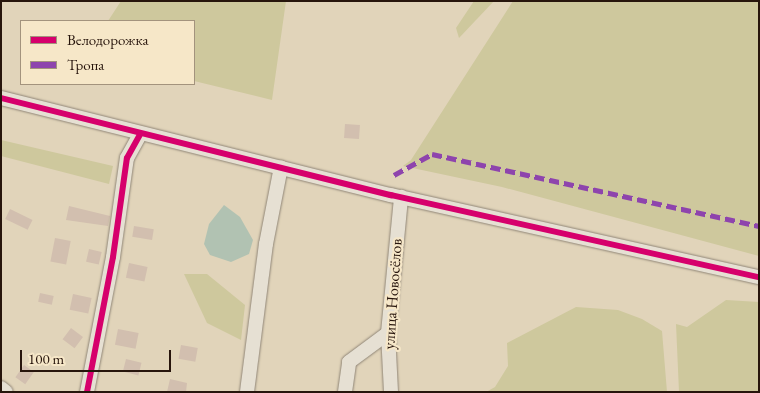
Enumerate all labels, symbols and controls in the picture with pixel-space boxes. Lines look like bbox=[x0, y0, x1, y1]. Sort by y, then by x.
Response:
legend bbox=[20, 20, 195, 85]
text: Велодорожка bbox=[67, 30, 148, 49]
text: Тропа bbox=[67, 55, 104, 74]
street label: улица Новосёлов bbox=[380, 238, 406, 350]
scale bar bbox=[22, 340, 174, 372]
text: 100 m bbox=[28, 349, 64, 368]

